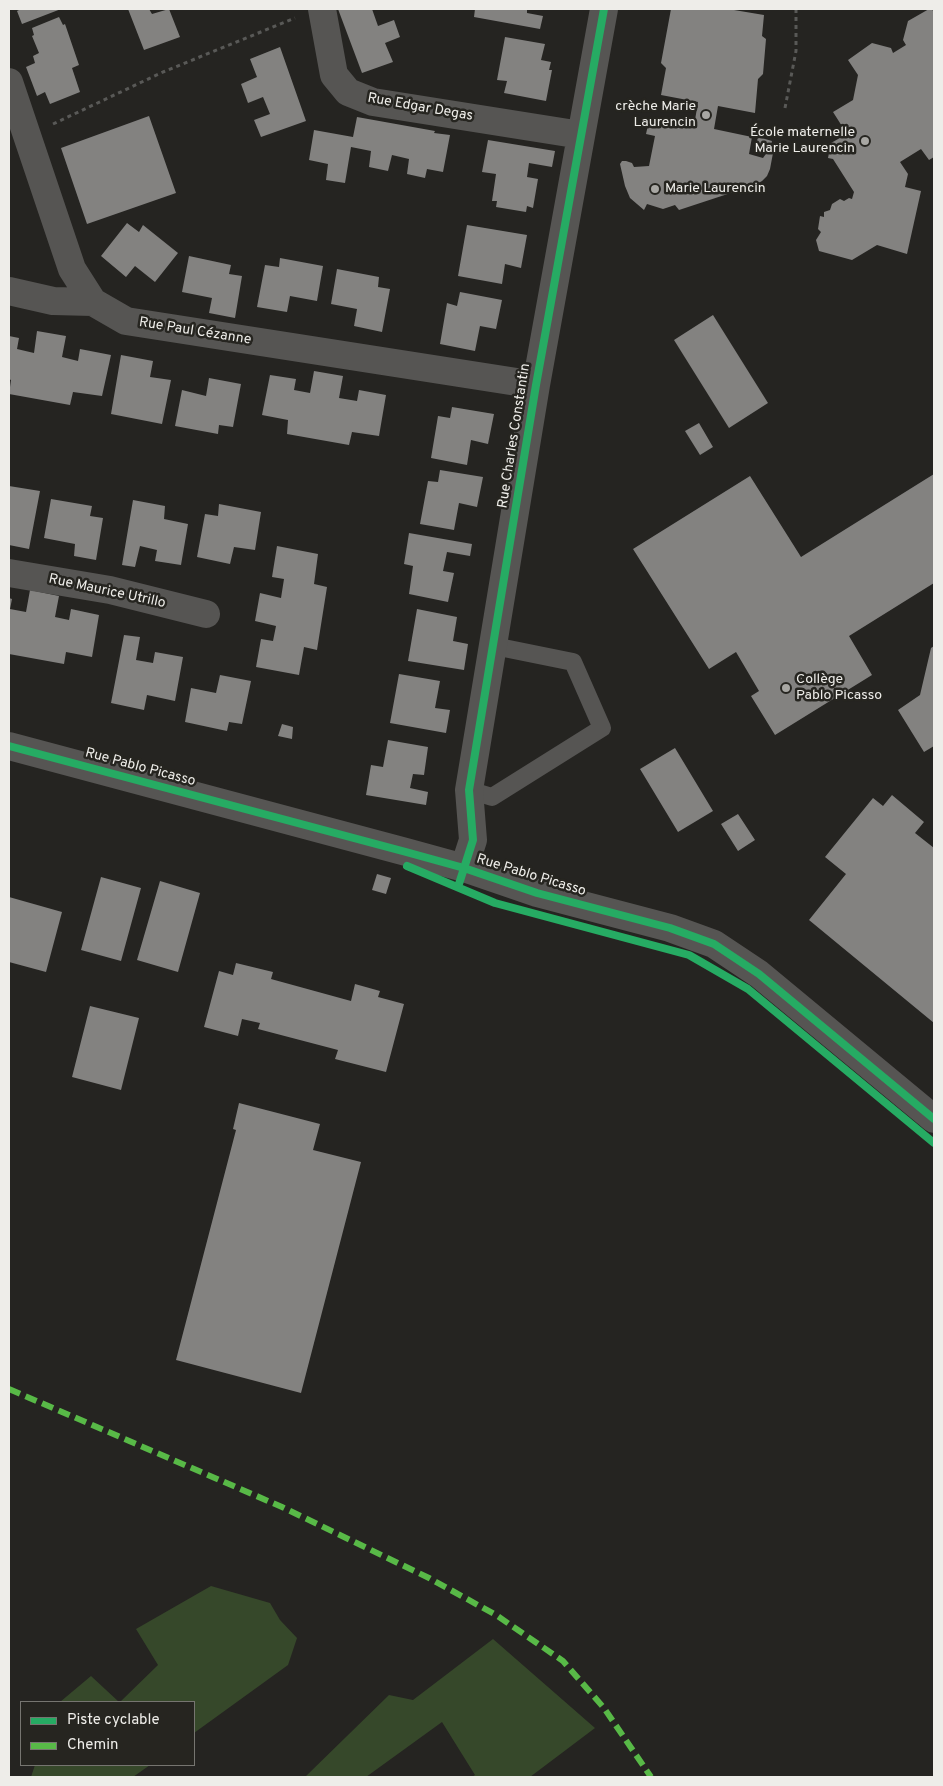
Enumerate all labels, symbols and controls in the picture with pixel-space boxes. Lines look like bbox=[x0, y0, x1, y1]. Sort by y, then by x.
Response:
street label: Rue Edgar Degas bbox=[366, 90, 474, 126]
place label: crèche Marie Laurencin bbox=[615, 99, 696, 132]
marker: crèche Marie Laurencin bbox=[700, 109, 712, 121]
place label: École maternelle Marie Laurencin bbox=[750, 125, 855, 158]
marker: École maternelle Marie Laurencin bbox=[859, 135, 871, 147]
place label: Marie Laurencin bbox=[665, 181, 766, 197]
marker: Marie Laurencin bbox=[649, 183, 661, 195]
street label: Rue Paul Cézanne bbox=[138, 315, 252, 349]
street label: Rue Charles Constantin bbox=[495, 362, 535, 510]
street label: Rue Maurice Utrillo bbox=[47, 571, 167, 613]
place label: Collège Pablo Picasso bbox=[796, 672, 882, 704]
marker: Collège Pablo Picasso bbox=[780, 682, 792, 694]
street label: Rue Pablo Picasso bbox=[83, 745, 197, 791]
street label: Rue Pablo Picasso bbox=[474, 851, 588, 901]
legend bbox=[20, 1701, 195, 1766]
text: Piste cyclable bbox=[67, 1711, 160, 1730]
text: Chemin bbox=[67, 1736, 119, 1755]

